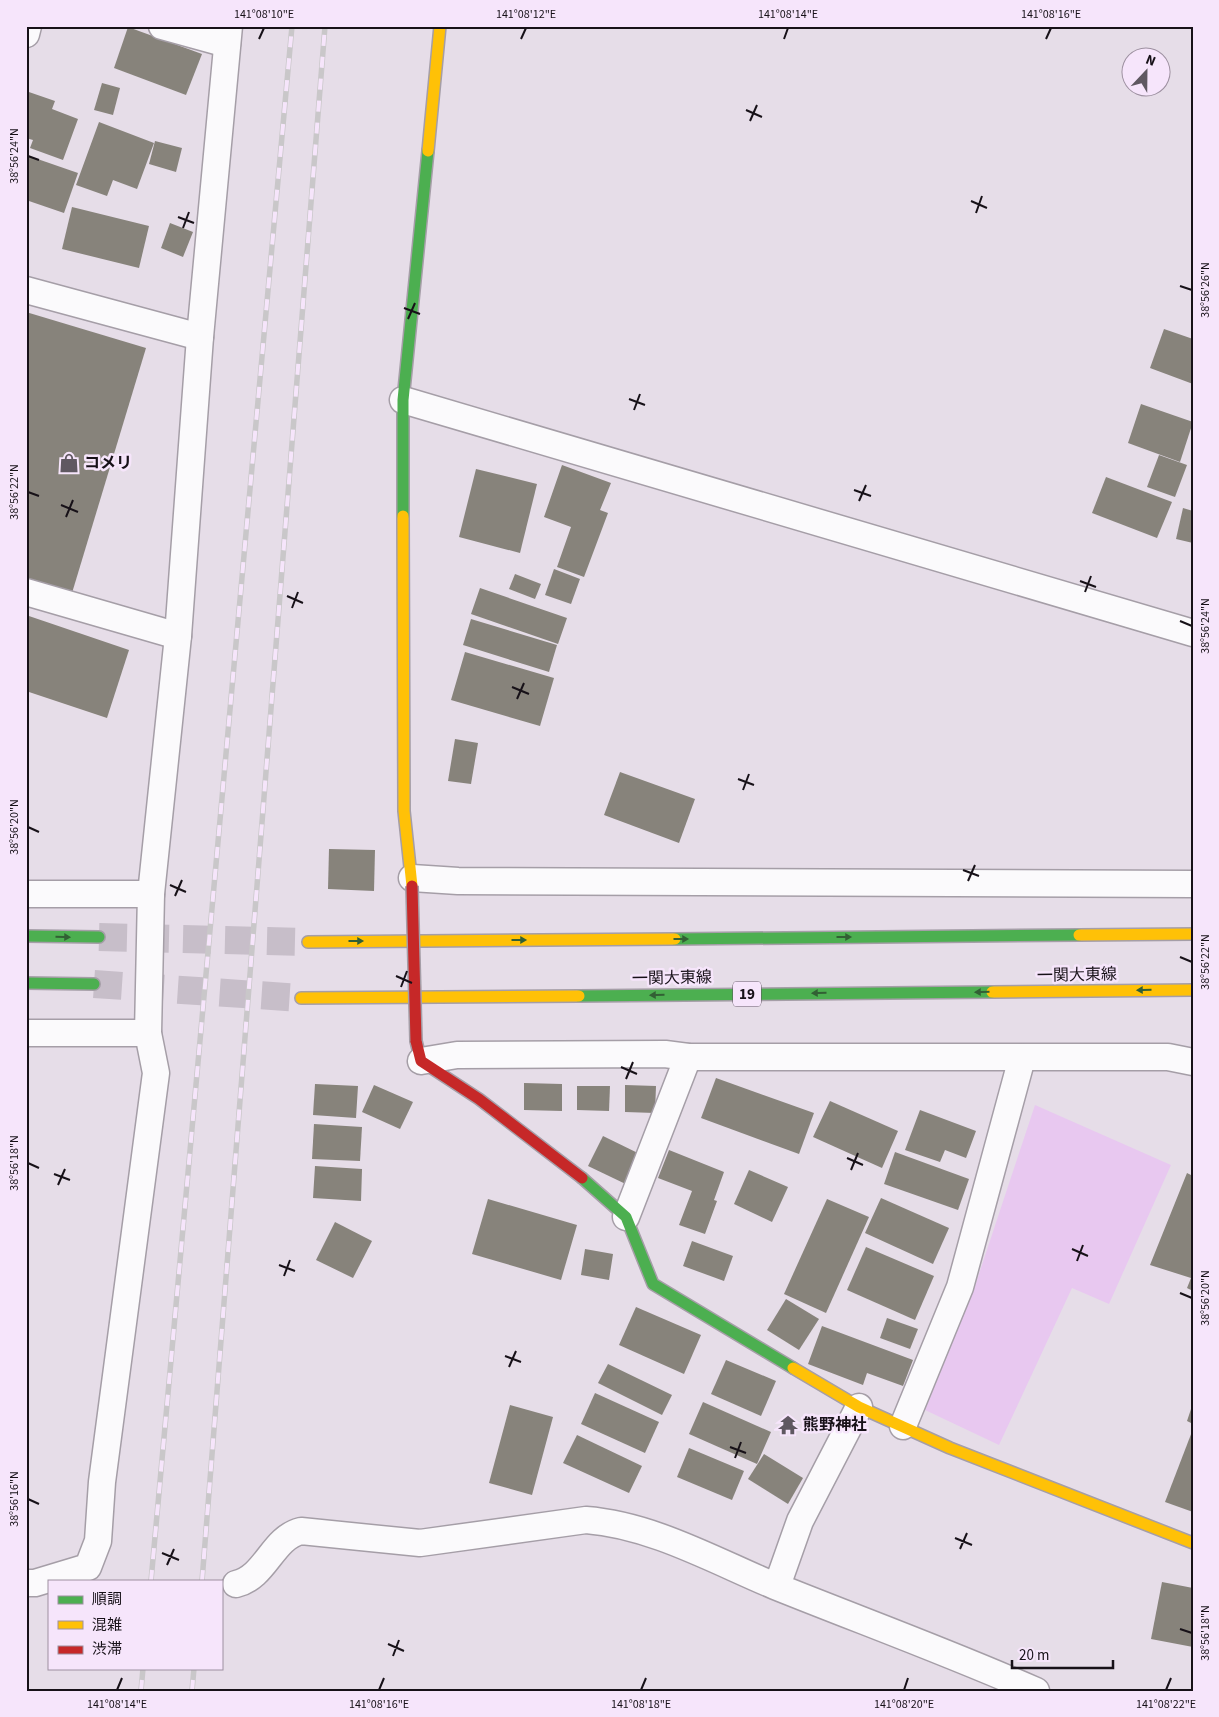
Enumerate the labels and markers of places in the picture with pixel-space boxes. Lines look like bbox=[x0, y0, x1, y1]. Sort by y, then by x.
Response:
shop icon: コメリ bbox=[58, 452, 80, 474]
place label: コメリ bbox=[84, 452, 132, 474]
temple icon: 熊野神社 bbox=[777, 1414, 799, 1436]
place label: 熊野神社 bbox=[803, 1414, 867, 1436]

